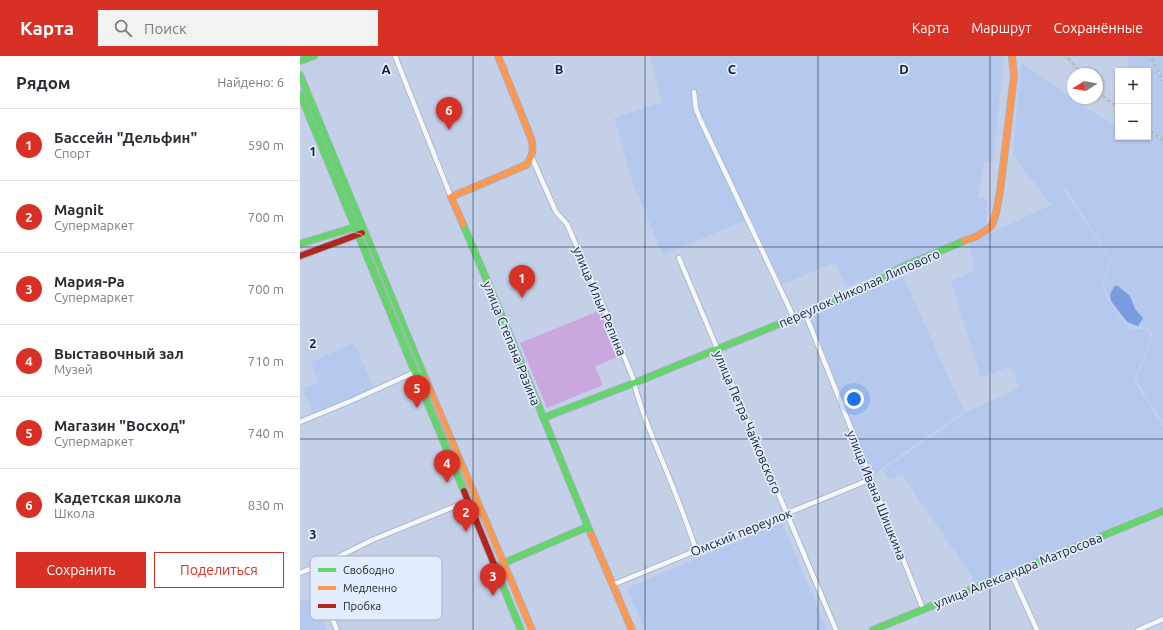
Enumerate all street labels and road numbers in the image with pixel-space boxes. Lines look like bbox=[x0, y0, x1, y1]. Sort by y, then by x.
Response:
street label: улица Ильи Репина bbox=[571, 244, 629, 358]
street label: переулок Николая Липового bbox=[776, 246, 942, 330]
street label: улица Степана Разина bbox=[481, 279, 543, 407]
street label: улица Петра Чайковского bbox=[711, 348, 785, 496]
street label: улица Ивана Шишкина bbox=[845, 428, 909, 562]
street label: Омский переулок bbox=[688, 505, 794, 559]
street label: улица Александра Матросова bbox=[932, 530, 1104, 610]

